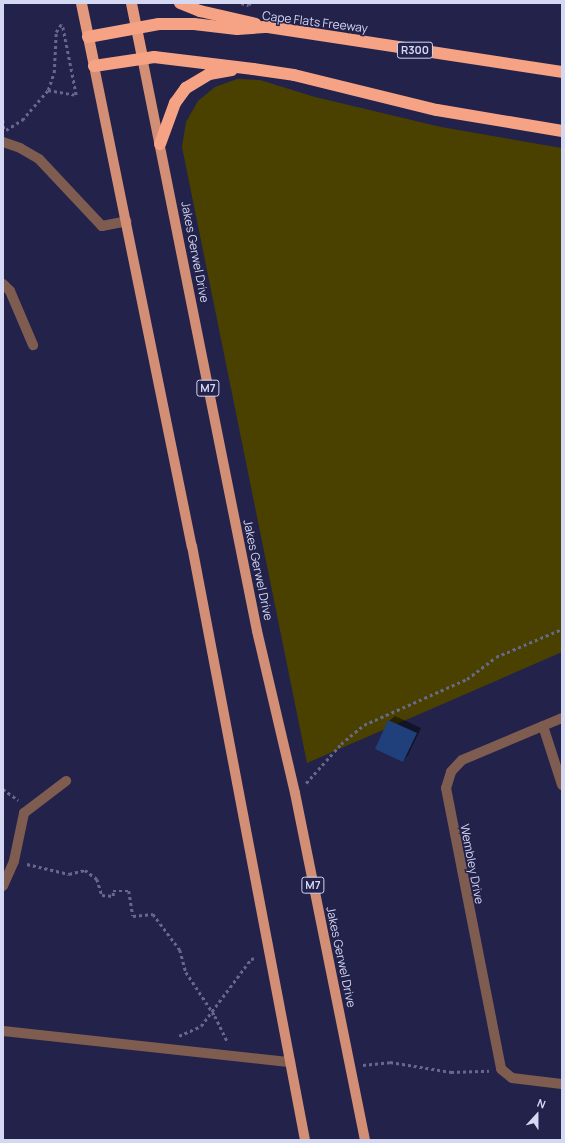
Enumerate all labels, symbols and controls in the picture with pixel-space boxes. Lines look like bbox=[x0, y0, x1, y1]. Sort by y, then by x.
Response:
street label: Cape Flats Freeway bbox=[261, 8, 369, 36]
road number: R300 bbox=[396, 41, 434, 59]
street label: Jakes Gerwel Drive bbox=[178, 200, 212, 304]
road number: M7 bbox=[196, 379, 220, 397]
street label: Jakes Gerwel Drive bbox=[240, 518, 276, 622]
street label: Wembley Drive bbox=[457, 823, 487, 905]
road number: M7 bbox=[301, 876, 325, 894]
street label: Jakes Gerwel Drive bbox=[323, 905, 359, 1009]
north arrow bbox=[517, 1095, 557, 1135]
text: N bbox=[535, 1095, 548, 1112]

